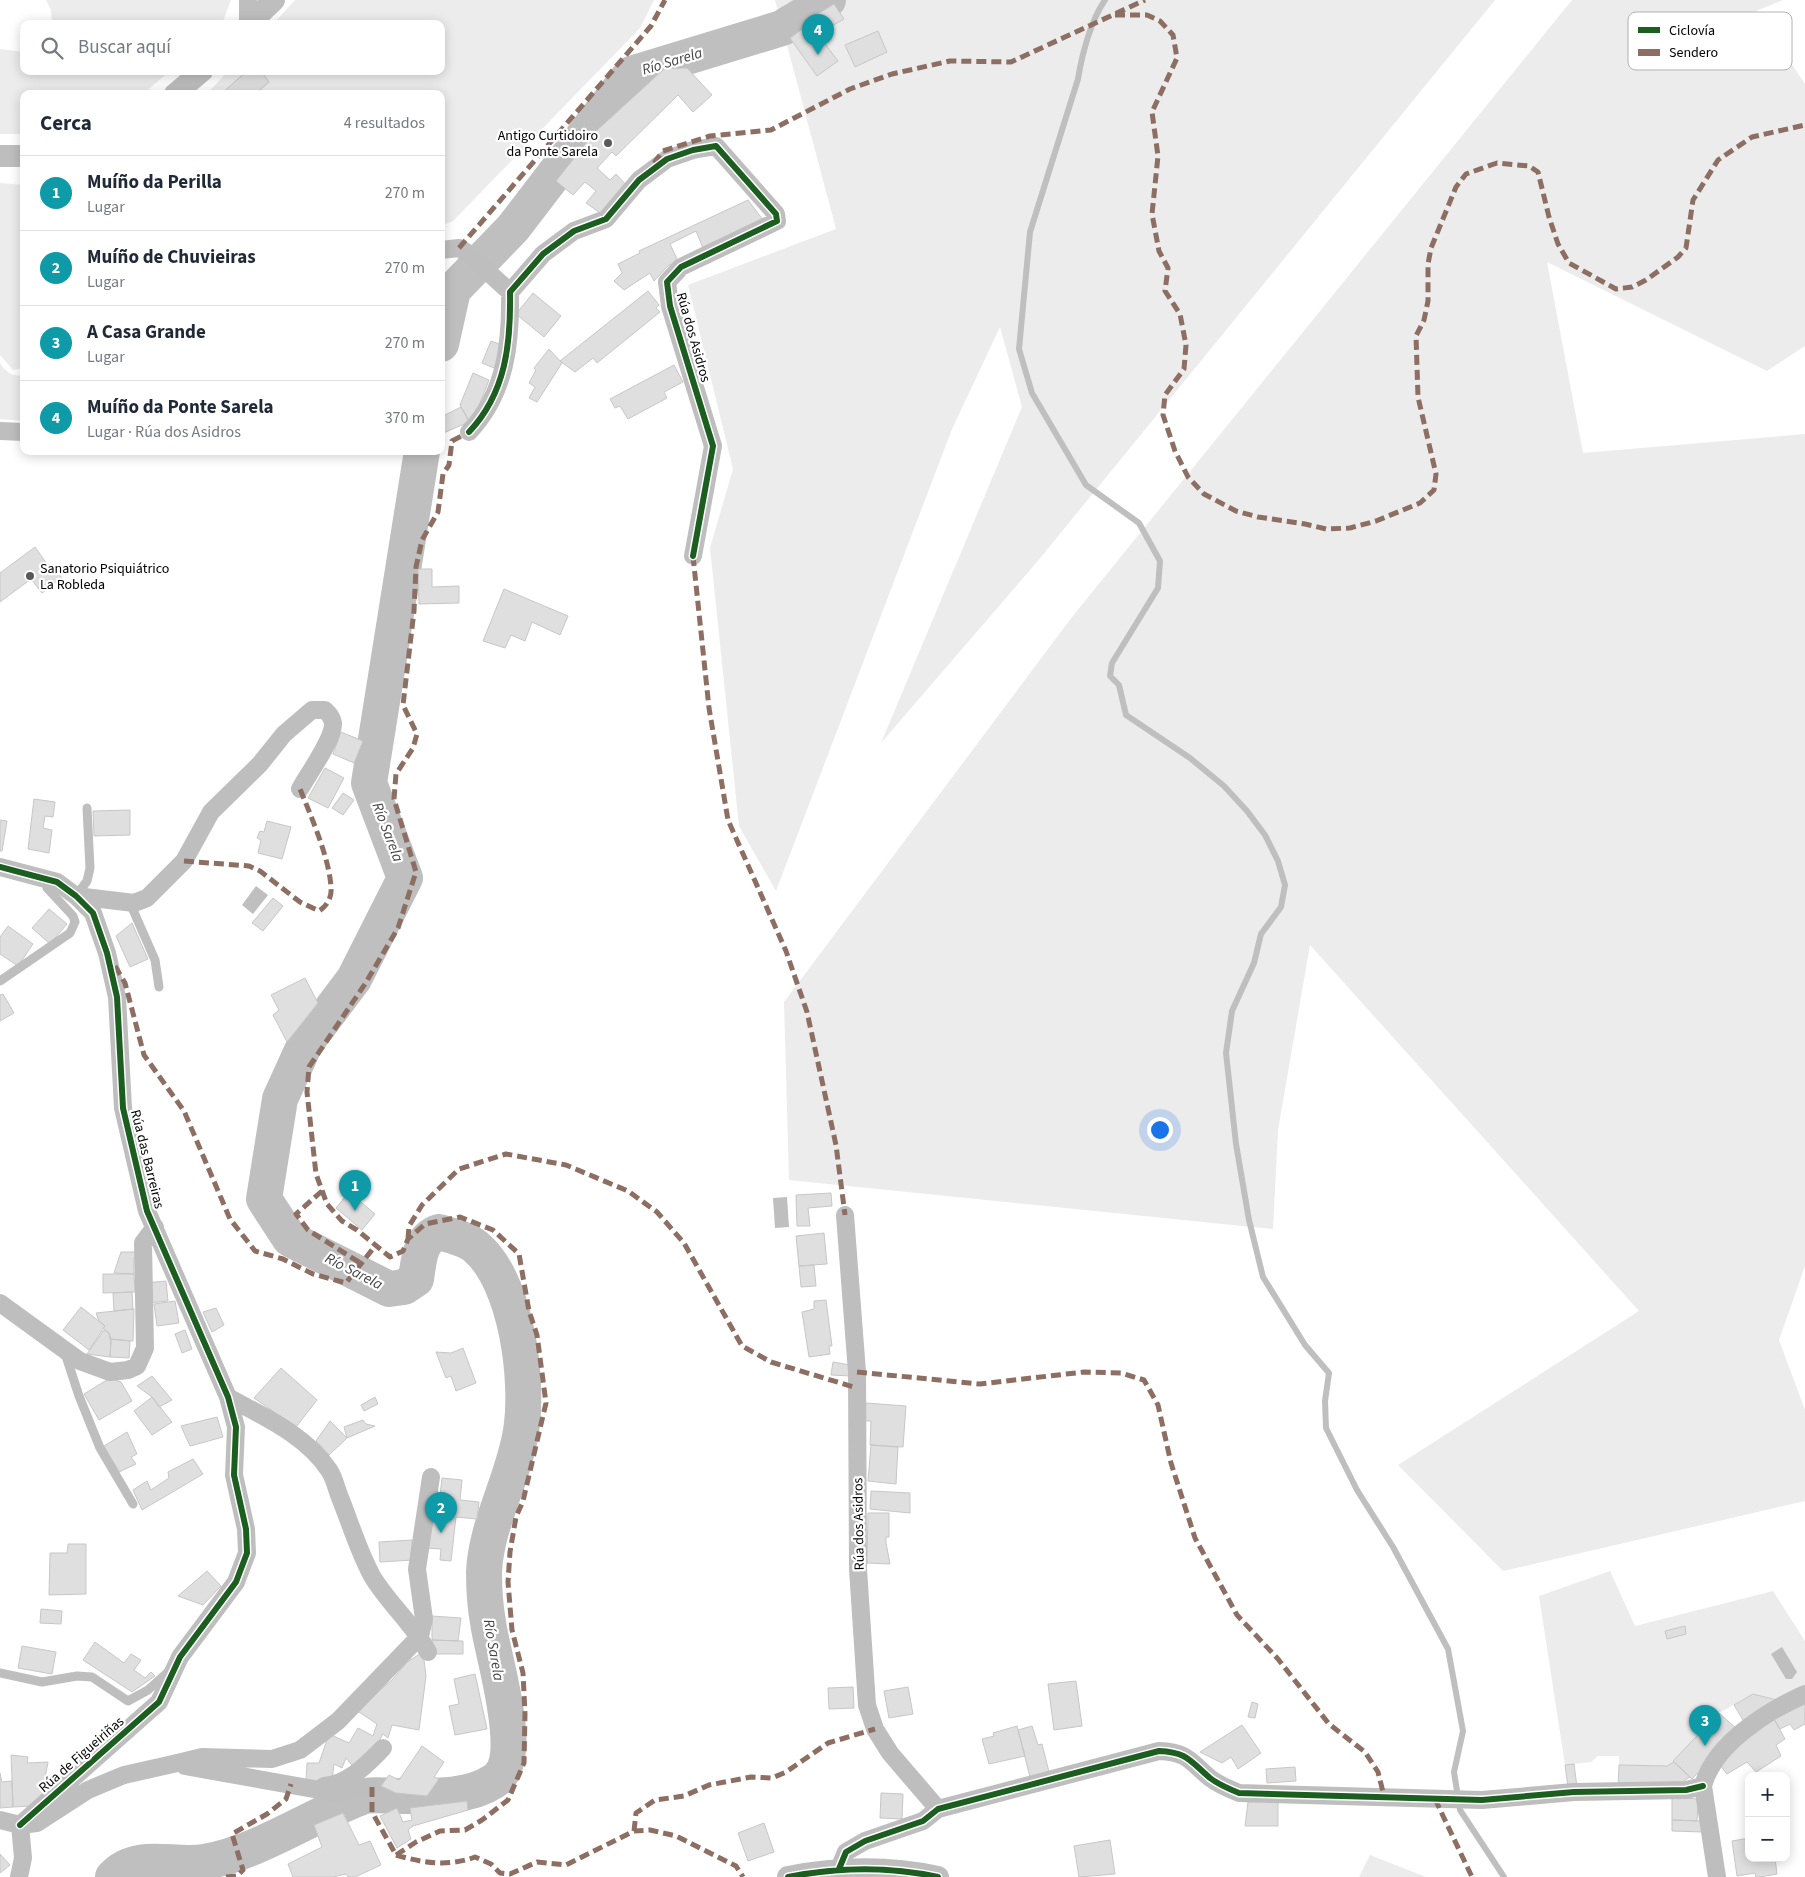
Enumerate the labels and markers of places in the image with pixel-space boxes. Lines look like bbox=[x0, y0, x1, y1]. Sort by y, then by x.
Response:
pin: 4 bbox=[802, 14, 834, 55]
place label: Antigo Curtidoiro da Ponte Sarela bbox=[498, 126, 598, 162]
marker: Antigo Curtidoiro da Ponte Sarela bbox=[602, 137, 614, 149]
place label: Sanatorio Psiquiátrico La Robleda bbox=[40, 559, 169, 595]
marker: Sanatorio Psiquiátrico La Robleda bbox=[24, 570, 36, 582]
pin: 1 bbox=[339, 1170, 371, 1211]
pin: 2 bbox=[425, 1492, 457, 1533]
pin: 3 bbox=[1689, 1705, 1721, 1746]

